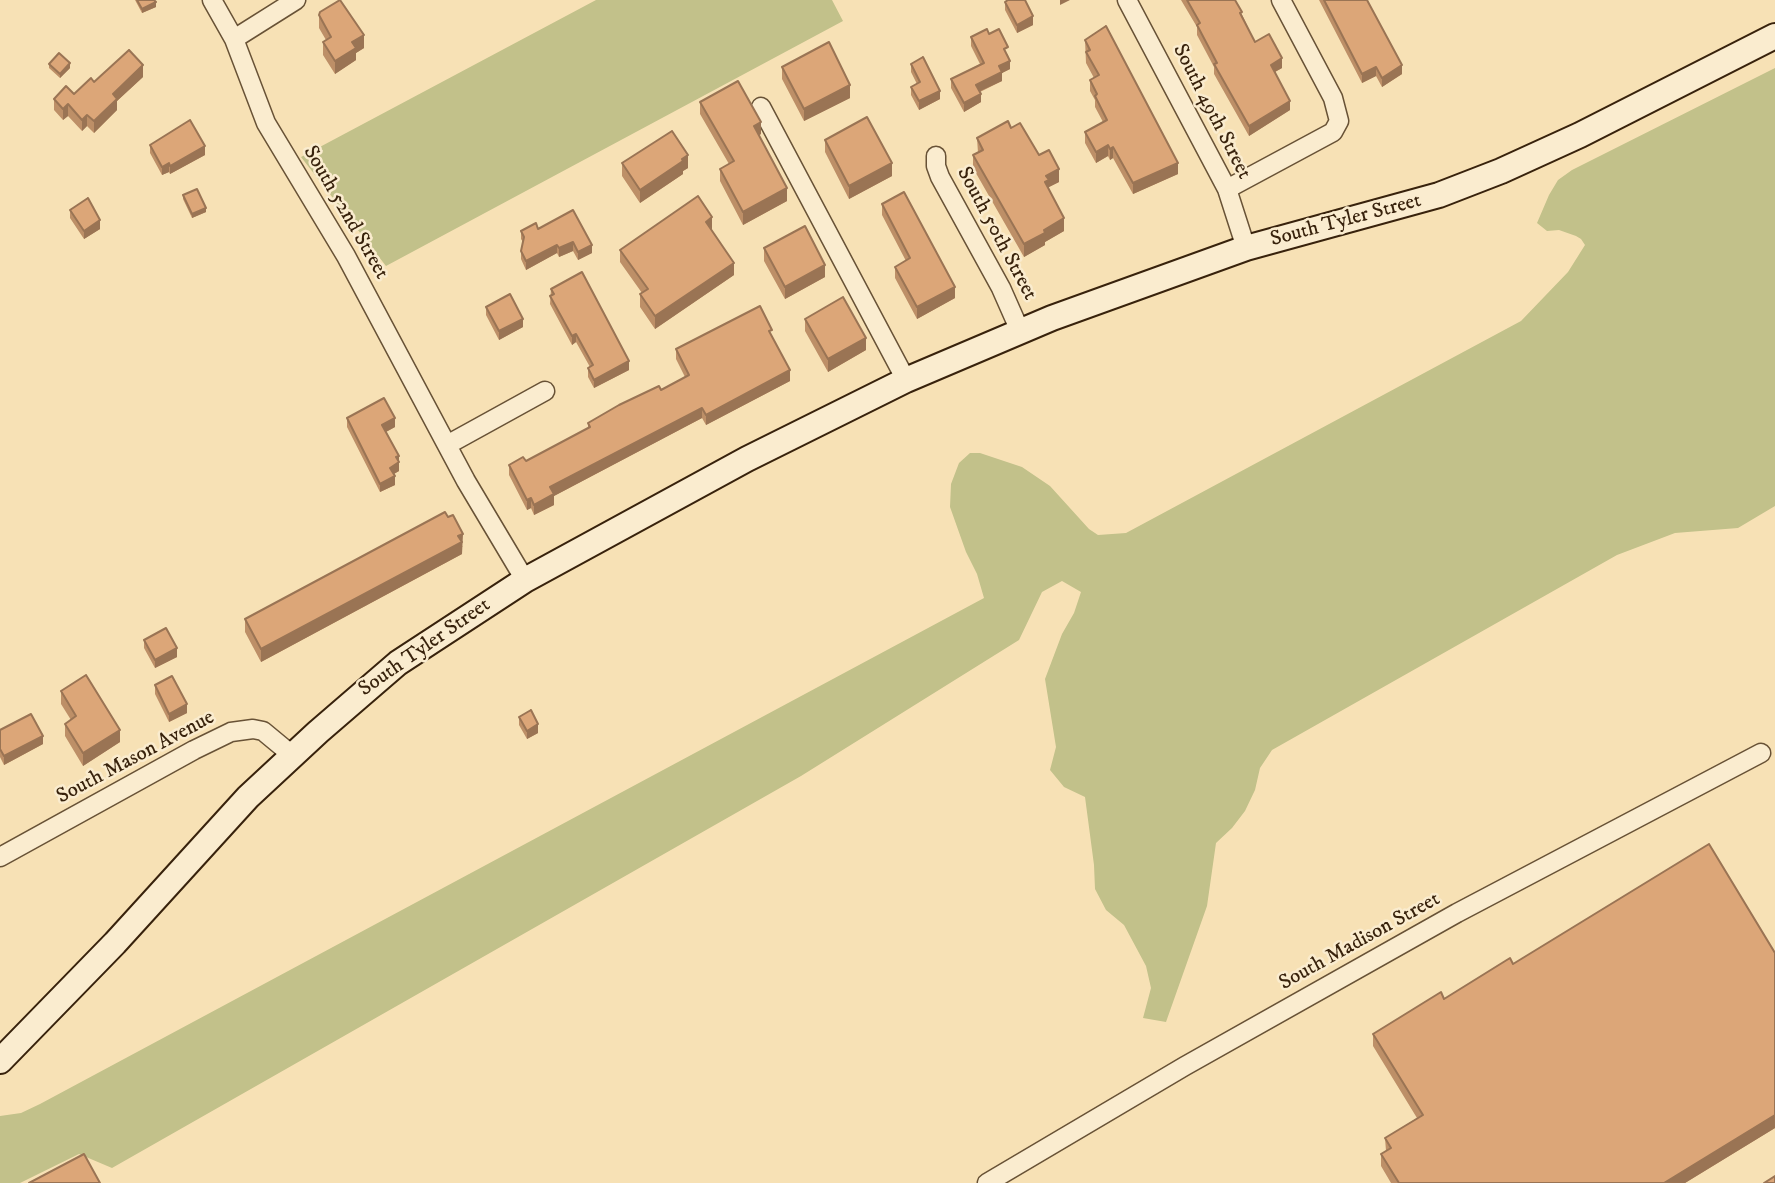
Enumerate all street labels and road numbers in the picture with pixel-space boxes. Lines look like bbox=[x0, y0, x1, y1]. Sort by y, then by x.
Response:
street label: South 49th Street bbox=[1166, 40, 1256, 184]
street label: South 52nd Street bbox=[297, 142, 393, 284]
street label: South 50th Street bbox=[950, 163, 1042, 305]
street label: South Tyler Street bbox=[1268, 189, 1424, 253]
street label: South Tyler Street bbox=[354, 593, 496, 703]
street label: South Mason Avenue bbox=[53, 706, 219, 810]
street label: South Madison Street bbox=[1275, 887, 1445, 997]

